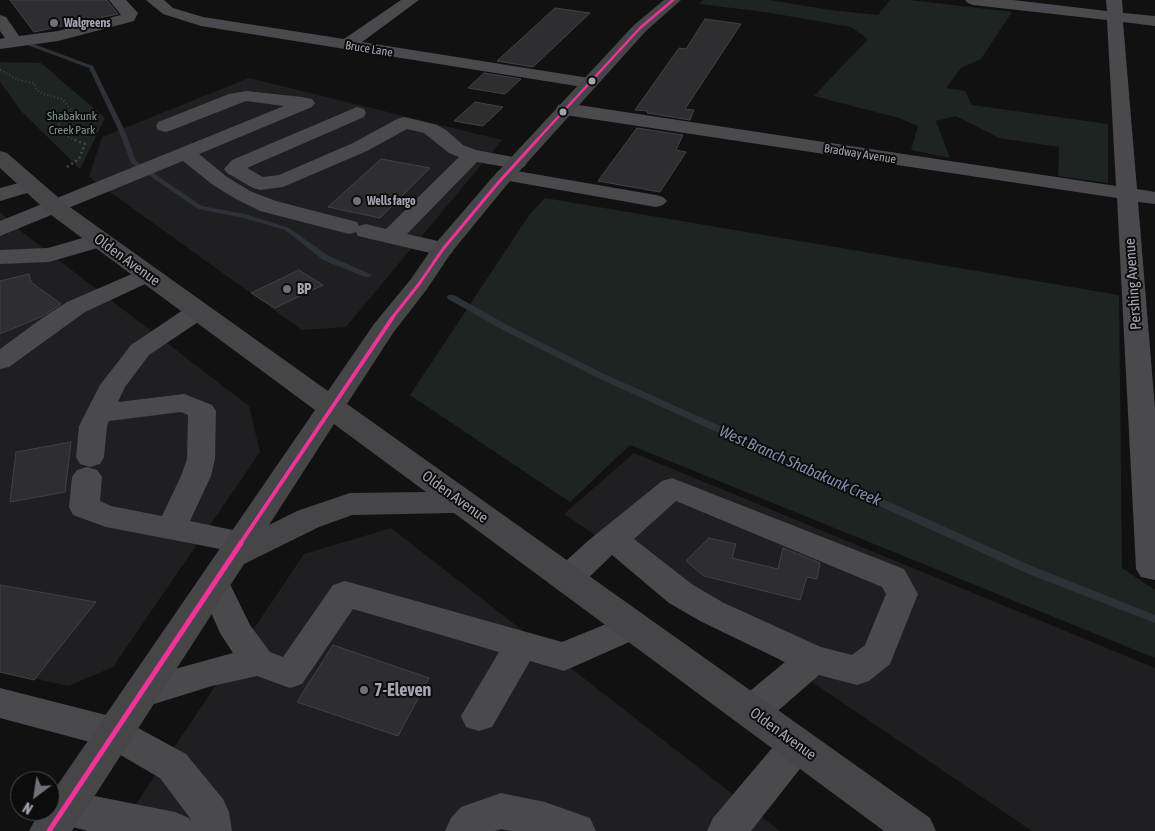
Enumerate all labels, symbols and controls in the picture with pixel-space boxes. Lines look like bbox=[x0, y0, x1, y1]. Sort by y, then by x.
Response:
place label: Walgreens bbox=[64, 16, 111, 30]
marker: Walgreens bbox=[48, 17, 60, 29]
street label: Bruce Lane bbox=[344, 38, 394, 60]
unlabelled marker bbox=[587, 76, 597, 86]
unlabelled marker bbox=[558, 107, 568, 117]
park label: Shabakunk Creek Park bbox=[47, 109, 97, 137]
street label: Bradway Avenue bbox=[823, 141, 897, 167]
place label: Wells fargo bbox=[367, 194, 416, 208]
marker: Wells fargo bbox=[351, 195, 363, 207]
street label: Olden Avenue bbox=[90, 230, 164, 290]
street label: Pershing Avenue bbox=[1121, 238, 1145, 330]
place label: BP bbox=[297, 280, 311, 298]
marker: BP bbox=[281, 283, 293, 295]
water label: West Branch Shabakunk Creek bbox=[716, 422, 884, 510]
street label: Olden Avenue bbox=[418, 467, 492, 527]
place label: 7-Eleven bbox=[374, 679, 431, 701]
marker: 7-Eleven bbox=[358, 684, 370, 696]
street label: Olden Avenue bbox=[746, 704, 820, 764]
north arrow bbox=[10, 771, 60, 821]
text: N bbox=[20, 799, 35, 817]

